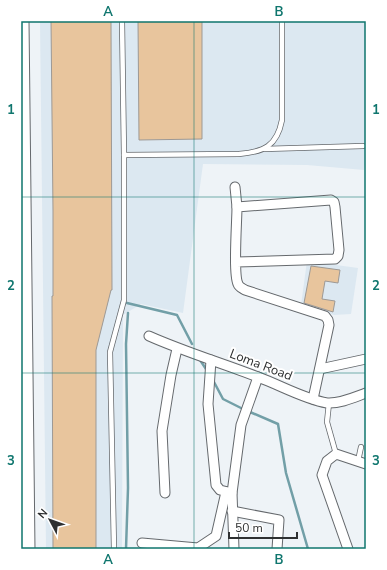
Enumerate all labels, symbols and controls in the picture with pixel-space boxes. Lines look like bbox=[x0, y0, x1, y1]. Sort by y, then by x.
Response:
text: A bbox=[103, 3, 113, 21]
text: B bbox=[275, 3, 284, 21]
text: 1 bbox=[7, 101, 15, 119]
text: 1 bbox=[372, 101, 380, 119]
text: 2 bbox=[7, 277, 15, 295]
text: 2 bbox=[372, 277, 380, 295]
street label: Loma Road bbox=[227, 345, 295, 385]
text: 3 bbox=[7, 452, 15, 470]
text: 3 bbox=[372, 452, 380, 470]
north arrow bbox=[30, 500, 70, 540]
text: N bbox=[34, 506, 51, 522]
scale bar bbox=[229, 514, 297, 540]
text: 50 m bbox=[235, 520, 263, 536]
text: A bbox=[103, 551, 113, 569]
text: B bbox=[275, 551, 284, 569]

